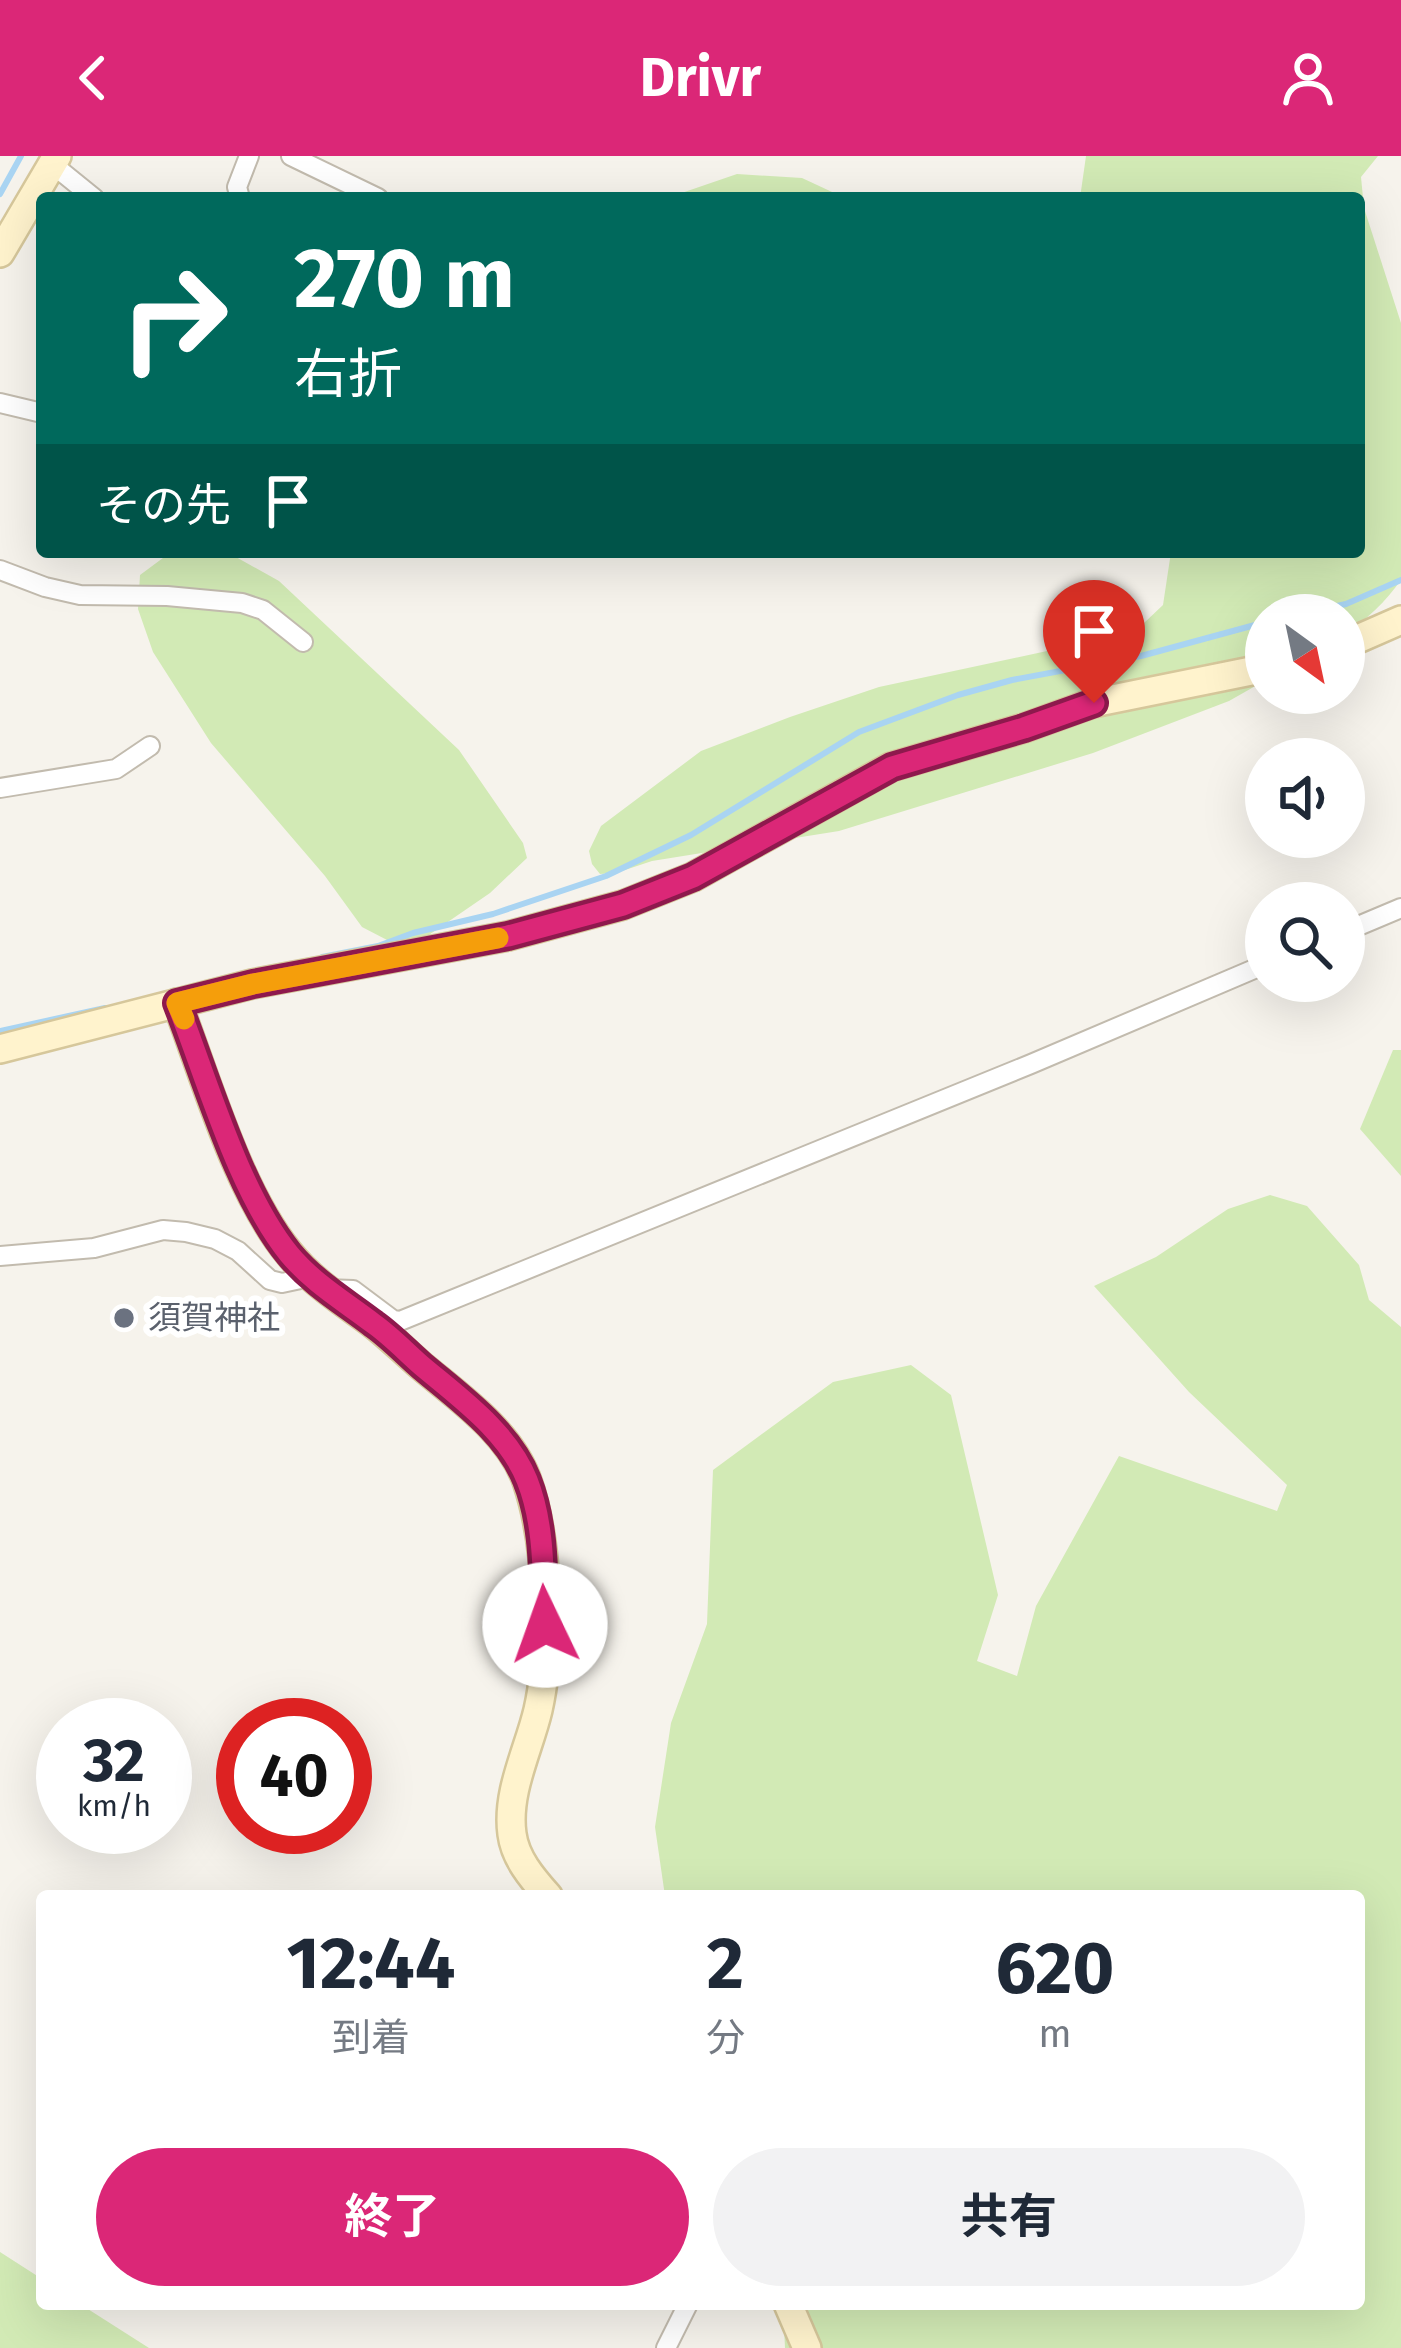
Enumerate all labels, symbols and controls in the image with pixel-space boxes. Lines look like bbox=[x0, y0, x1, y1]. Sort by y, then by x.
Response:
icon: back bbox=[60, 45, 126, 111]
icon: person bbox=[1275, 45, 1341, 111]
text: Drivr bbox=[640, 46, 761, 110]
text: 270 m bbox=[294, 228, 515, 329]
icon: right bbox=[96, 240, 252, 396]
text: 右折 bbox=[294, 343, 402, 407]
icon: arrive bbox=[255, 468, 321, 534]
text: その先 bbox=[96, 479, 231, 533]
pin bbox=[1043, 580, 1145, 703]
north arrow bbox=[1245, 594, 1365, 714]
map controls bbox=[1245, 594, 1365, 1002]
icon: arrive bbox=[1061, 598, 1127, 664]
button: sound bbox=[1245, 738, 1365, 858]
button: search bbox=[1245, 882, 1365, 1002]
place label: 須賀神社 bbox=[148, 1298, 280, 1338]
marker: 須賀神社 bbox=[111, 1305, 137, 1331]
position arrow bbox=[482, 1562, 608, 1688]
speed limit sign: 40 bbox=[216, 1698, 372, 1854]
text: 32 bbox=[83, 1725, 145, 1797]
text: km/h bbox=[77, 1788, 151, 1824]
text: 12:44 bbox=[287, 1921, 455, 2007]
text: 2 bbox=[707, 1921, 744, 2007]
text: 620 bbox=[995, 1926, 1114, 2012]
text: m bbox=[1038, 2011, 1072, 2057]
text: 到着 bbox=[332, 2015, 410, 2061]
text: 分 bbox=[706, 2015, 745, 2061]
button: 終了 bbox=[96, 2148, 689, 2286]
button: 共有 bbox=[713, 2148, 1305, 2286]

